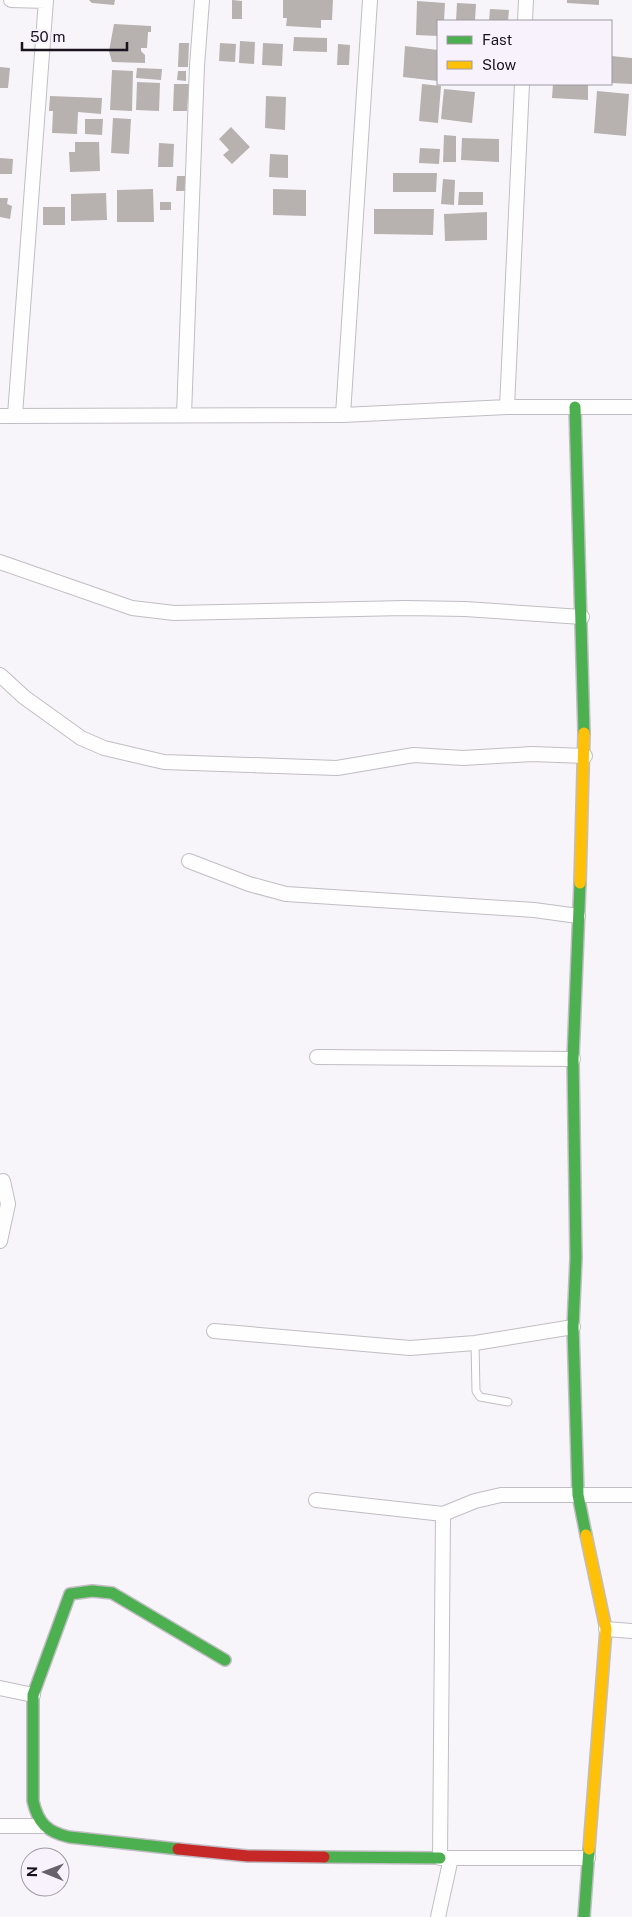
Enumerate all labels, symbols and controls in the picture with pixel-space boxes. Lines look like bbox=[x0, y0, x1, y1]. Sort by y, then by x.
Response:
scale bar bbox=[22, 20, 128, 52]
legend bbox=[437, 20, 612, 85]
text: 50 m bbox=[30, 28, 65, 45]
text: Fast bbox=[482, 31, 512, 48]
text: Slow bbox=[482, 56, 517, 73]
north arrow bbox=[20, 1847, 70, 1897]
text: N bbox=[24, 1866, 40, 1877]

